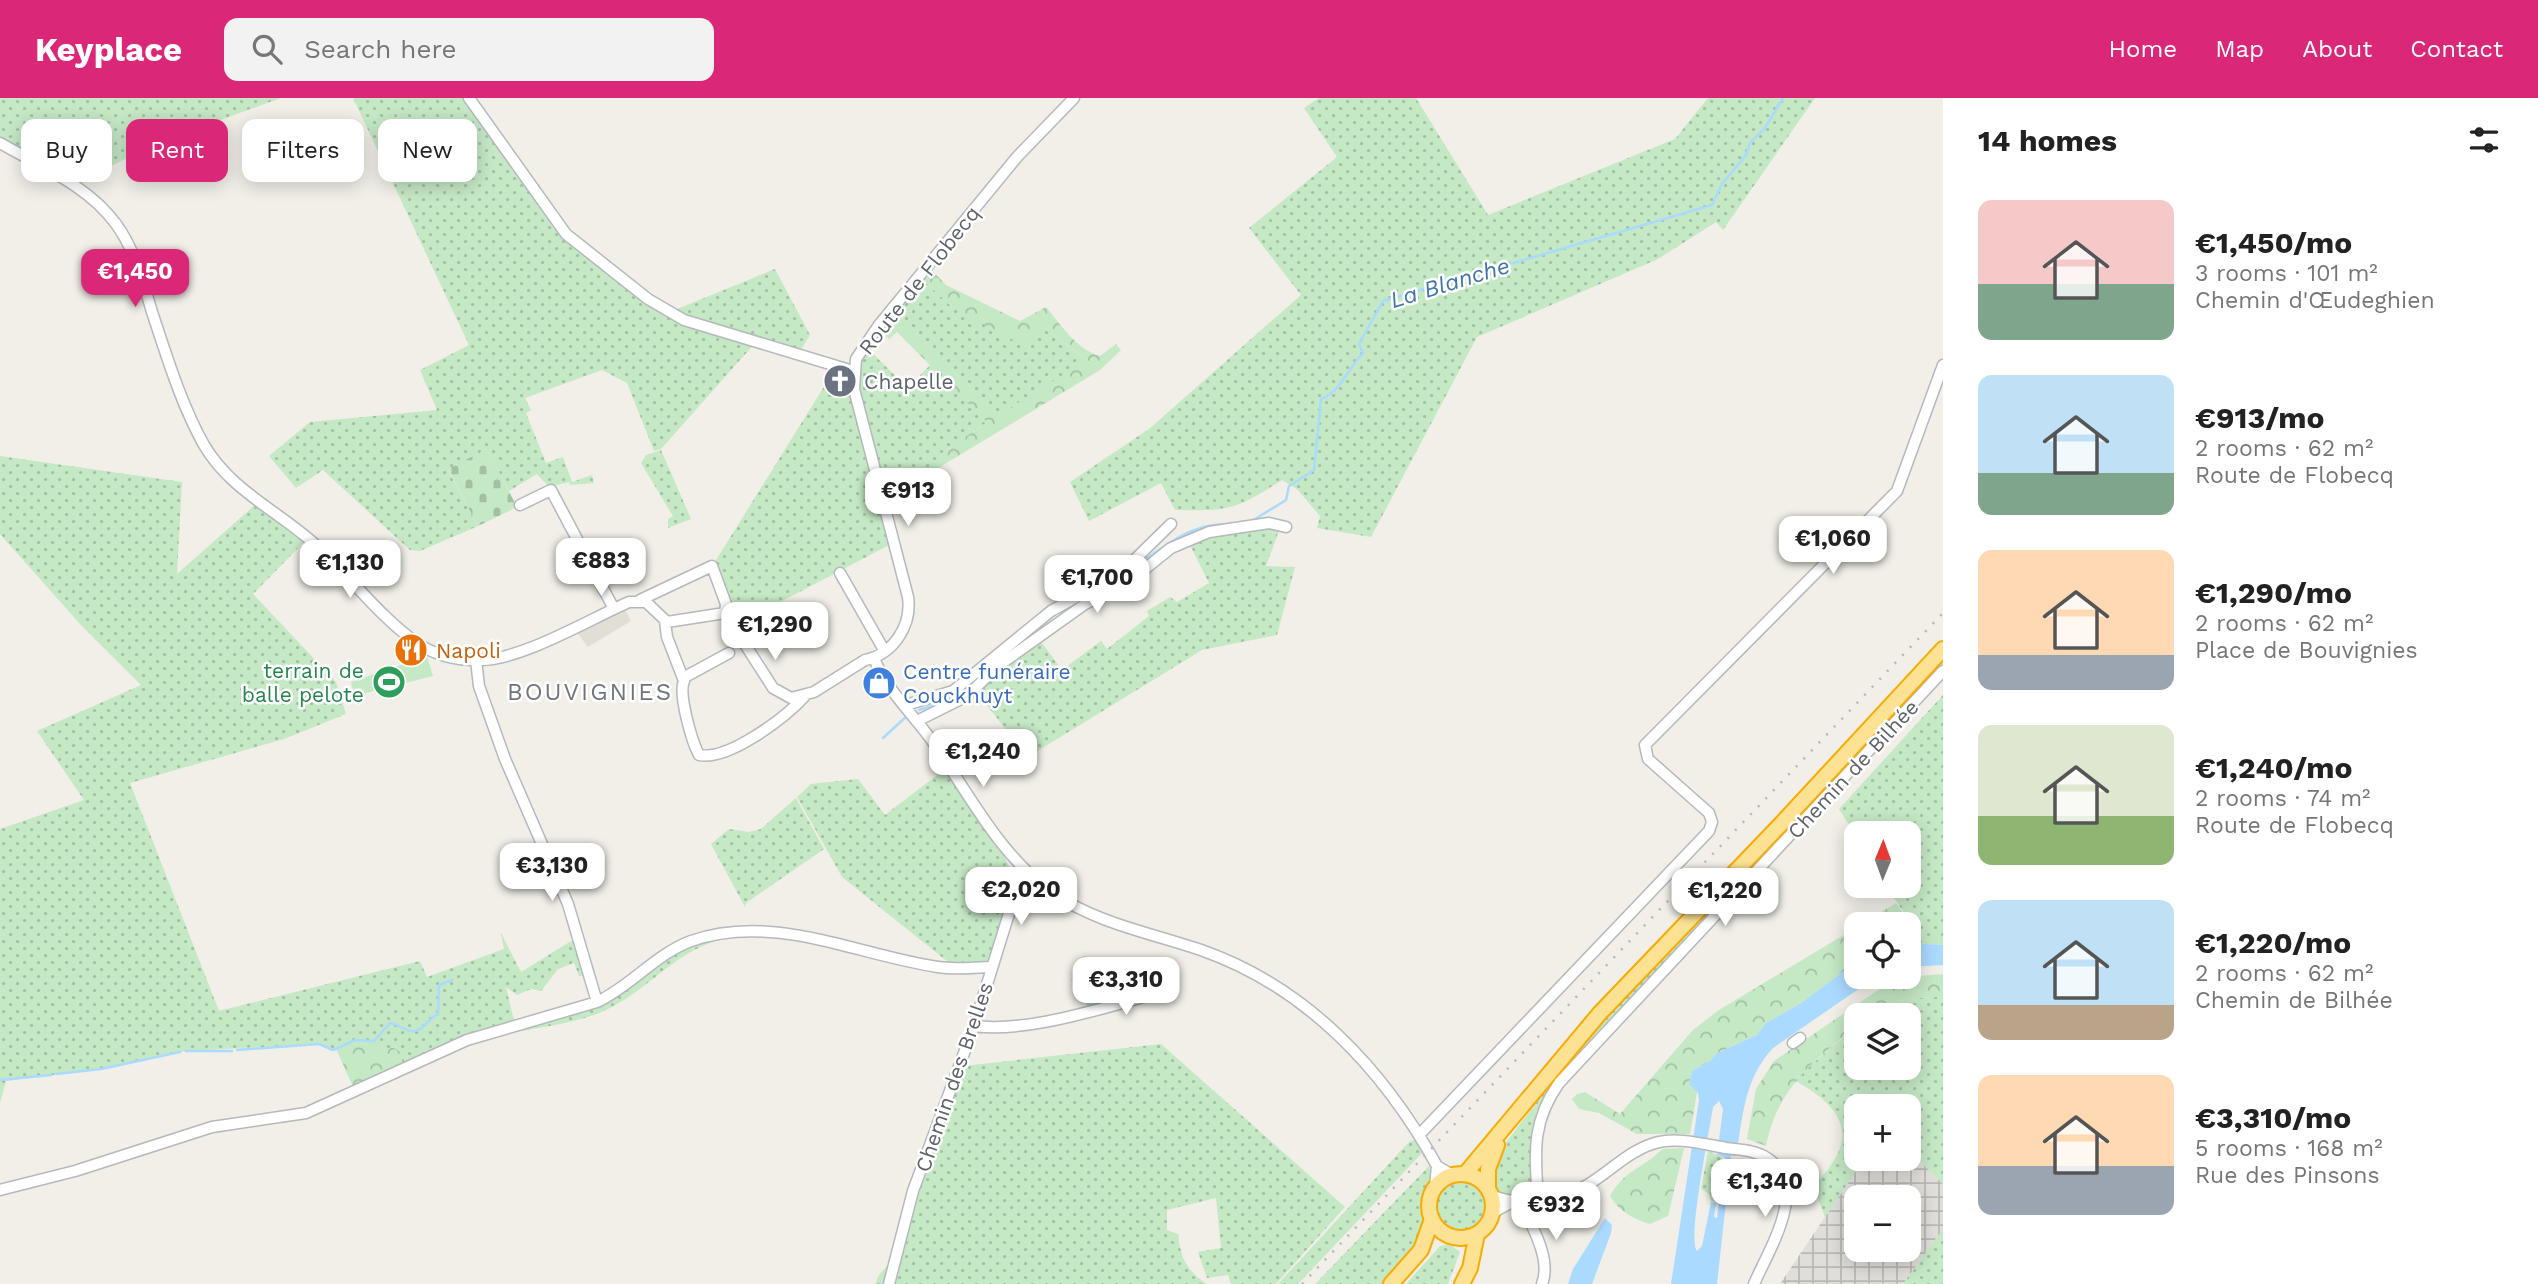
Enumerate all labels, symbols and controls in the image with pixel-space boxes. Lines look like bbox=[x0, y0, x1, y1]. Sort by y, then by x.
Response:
search box bbox=[224, 18, 714, 81]
text: Keyplace bbox=[35, 30, 182, 69]
icon: search bbox=[248, 30, 286, 68]
text: Search here bbox=[304, 34, 457, 64]
text: Home bbox=[2109, 35, 2177, 63]
text: Map bbox=[2215, 35, 2264, 63]
text: About bbox=[2302, 35, 2372, 63]
text: Contact bbox=[2410, 35, 2503, 63]
chip: Buy bbox=[21, 119, 112, 182]
chip: Rent bbox=[126, 119, 228, 182]
chip: Filters bbox=[242, 119, 364, 182]
chip: New bbox=[378, 119, 477, 182]
icon: filters bbox=[2465, 121, 2503, 159]
text: 14 homes bbox=[1978, 123, 2117, 158]
street label: Route de Flobecq bbox=[853, 201, 985, 359]
text: €1,450/mo bbox=[2195, 225, 2352, 260]
icon: home bbox=[2034, 228, 2118, 312]
pin: €1,450 bbox=[78, 250, 192, 309]
water label: La Blanche bbox=[1387, 252, 1513, 314]
text: €1,450 bbox=[97, 258, 173, 285]
text: 3 rooms · 101 m² bbox=[2195, 260, 2378, 287]
text: Chemin d'Œudeghien bbox=[2195, 287, 2435, 314]
church icon: Chapelle bbox=[821, 362, 859, 400]
place label: Chapelle bbox=[864, 369, 954, 394]
text: €913/mo bbox=[2195, 400, 2324, 435]
icon: home bbox=[2034, 403, 2118, 487]
text: 2 rooms · 62 m² bbox=[2195, 435, 2373, 462]
text: Route de Flobecq bbox=[2195, 462, 2394, 489]
pin: €913 bbox=[867, 468, 949, 528]
text: €913 bbox=[881, 477, 935, 504]
pin: €1,060 bbox=[1776, 517, 1890, 576]
text: €1,060 bbox=[1795, 525, 1871, 552]
pin: €883 bbox=[560, 538, 642, 598]
pin: €1,130 bbox=[293, 540, 407, 600]
text: €883 bbox=[572, 547, 630, 574]
text: €1,130 bbox=[316, 549, 384, 576]
pin: €1,700 bbox=[1040, 556, 1154, 615]
text: €1,700 bbox=[1060, 564, 1134, 591]
text: €1,290/mo bbox=[2195, 575, 2352, 610]
icon: home bbox=[2034, 578, 2118, 662]
pin: €1,290 bbox=[718, 602, 832, 662]
text: 2 rooms · 62 m² bbox=[2195, 610, 2373, 637]
text: €1,290 bbox=[737, 611, 813, 638]
restaurant icon: Napoli bbox=[392, 631, 430, 669]
text: Place de Bouvignies bbox=[2195, 637, 2418, 664]
place label: Napoli bbox=[436, 638, 501, 663]
place label: terrain de balle pelote bbox=[242, 658, 364, 707]
place label: Centre funéraire Couckhuyt bbox=[903, 659, 1071, 708]
sports icon: terrain de balle pelote bbox=[370, 663, 408, 701]
shop icon: Centre funéraire Couckhuyt bbox=[860, 664, 898, 702]
district label: BOUVIGNIES bbox=[507, 678, 673, 706]
street label: Chemin de Bilhée bbox=[1782, 694, 1924, 844]
pin: €1,240 bbox=[926, 730, 1040, 789]
text: €1,240 bbox=[945, 738, 1021, 765]
text: €1,240/mo bbox=[2195, 750, 2352, 785]
icon: home bbox=[2034, 753, 2118, 837]
text: 2 rooms · 74 m² bbox=[2195, 785, 2370, 812]
text: Route de Flobecq bbox=[2195, 812, 2394, 839]
north arrow bbox=[1844, 821, 1922, 898]
map controls bbox=[1844, 821, 1921, 1262]
pin: €3,130 bbox=[495, 844, 609, 903]
text: €3,130 bbox=[516, 852, 588, 879]
pin: €2,020 bbox=[964, 868, 1078, 927]
pin: €1,220 bbox=[1668, 868, 1782, 928]
text: €2,020 bbox=[981, 876, 1061, 903]
text: €1,220 bbox=[1688, 877, 1762, 904]
button: locate bbox=[1844, 912, 1921, 989]
text: €1,220/mo bbox=[2195, 925, 2351, 960]
icon: home bbox=[2034, 928, 2118, 1012]
pin: €3,310 bbox=[1069, 958, 1183, 1017]
text: 2 rooms · 62 m² bbox=[2195, 960, 2373, 987]
text: €3,310 bbox=[1089, 966, 1163, 993]
street label: Chemin des Brelles bbox=[910, 979, 998, 1175]
text: Chemin de Bilhée bbox=[2195, 987, 2393, 1014]
button: layers bbox=[1844, 1003, 1921, 1080]
button: + bbox=[1844, 1094, 1921, 1171]
text: €3,310/mo bbox=[2195, 1100, 2351, 1135]
icon: home bbox=[2034, 1103, 2118, 1187]
text: 5 rooms · 168 m² bbox=[2195, 1135, 2383, 1162]
pin: €1,340 bbox=[1708, 1160, 1822, 1219]
text: Rue des Pinsons bbox=[2195, 1162, 2380, 1189]
text: €1,340 bbox=[1727, 1168, 1803, 1195]
pin: €932 bbox=[1515, 1182, 1597, 1242]
button: − bbox=[1844, 1185, 1921, 1262]
text: €932 bbox=[1527, 1191, 1585, 1218]

